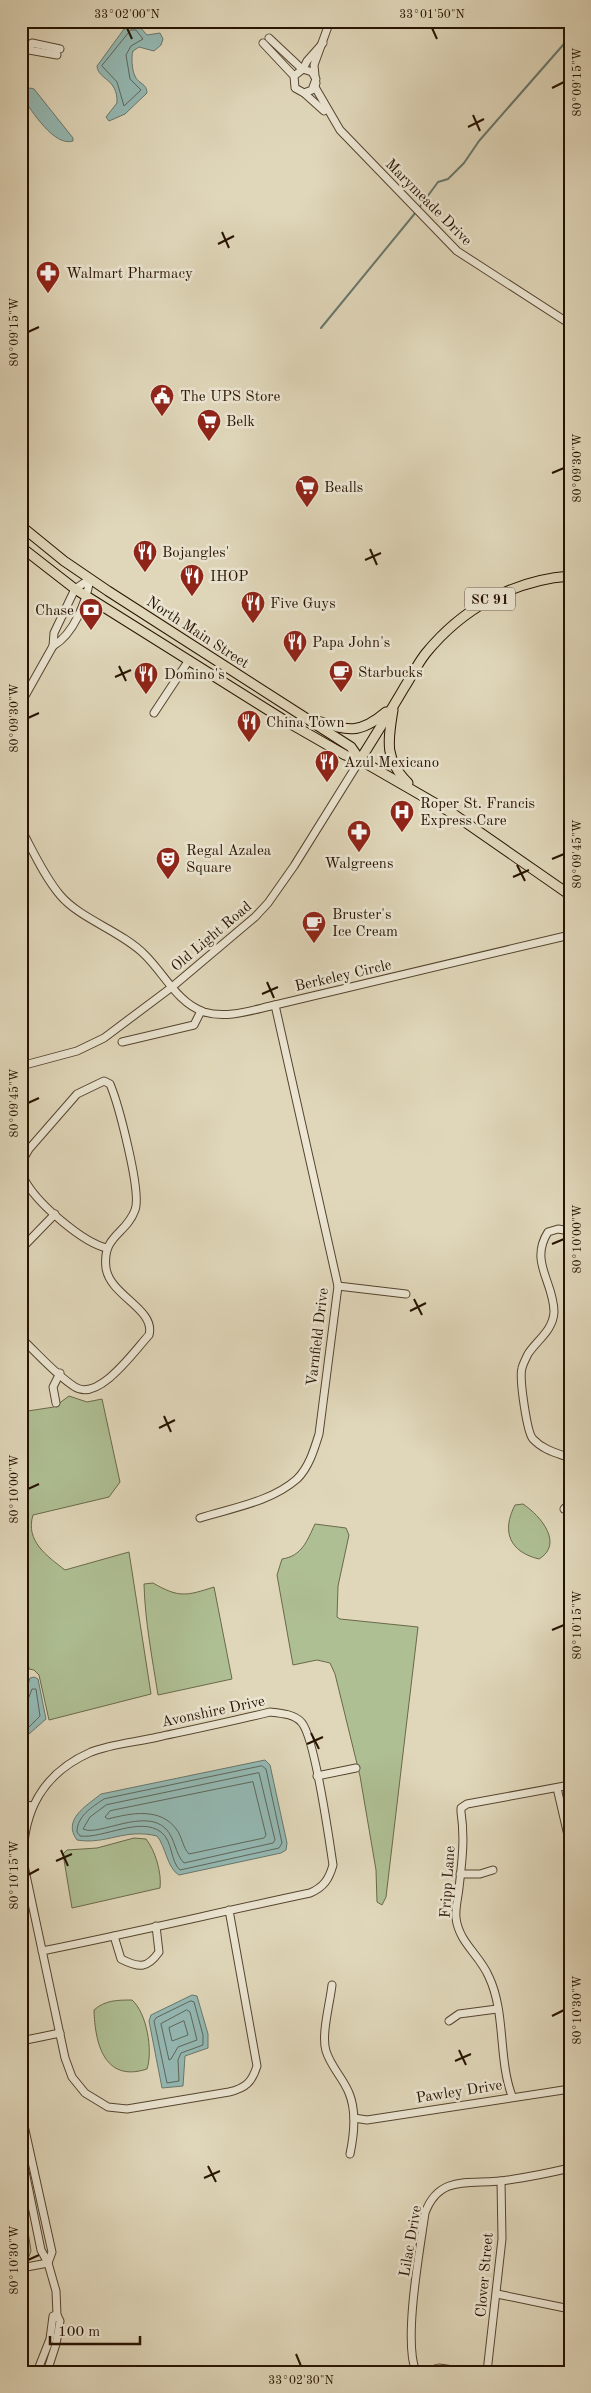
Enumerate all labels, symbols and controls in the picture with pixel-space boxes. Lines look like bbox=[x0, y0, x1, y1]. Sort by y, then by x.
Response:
text: 33°01'50"N bbox=[399, 8, 465, 21]
text: 33°02'00"N bbox=[94, 9, 160, 21]
text: 80°09'15"W bbox=[571, 47, 584, 117]
street label: Marymeade Drive bbox=[382, 157, 474, 249]
pharmacy icon: Walmart Pharmacy bbox=[35, 260, 61, 294]
place label: Walmart Pharmacy bbox=[66, 267, 193, 282]
text: 80°09'15"W bbox=[8, 297, 21, 367]
public building icon: The UPS Store bbox=[149, 383, 175, 417]
place label: The UPS Store bbox=[180, 390, 281, 405]
supermarket icon: Belk bbox=[196, 408, 222, 442]
place label: Belk bbox=[226, 415, 255, 430]
text: 80°09'30"W bbox=[572, 433, 584, 503]
supermarket icon: Bealls bbox=[294, 474, 320, 508]
place label: Bealls bbox=[324, 481, 363, 496]
restaurant icon: Bojangles' bbox=[132, 539, 158, 573]
place label: Bojangles' bbox=[162, 546, 229, 561]
restaurant icon: IHOP bbox=[179, 563, 205, 597]
place label: IHOP bbox=[210, 570, 248, 585]
road number: SC 91 bbox=[465, 588, 515, 610]
restaurant icon: Five Guys bbox=[240, 590, 266, 624]
street label: North Main Street bbox=[143, 595, 251, 672]
bank icon: Chase bbox=[78, 597, 104, 631]
place label: Five Guys bbox=[270, 597, 336, 612]
place label: Chase bbox=[35, 604, 74, 619]
restaurant icon: Papa John's bbox=[282, 629, 308, 663]
place label: Papa John's bbox=[312, 636, 390, 651]
cafe icon: Starbucks bbox=[328, 659, 354, 693]
restaurant icon: Domino's bbox=[133, 661, 159, 695]
place label: Starbucks bbox=[358, 666, 423, 681]
place label: Domino's bbox=[164, 668, 225, 683]
text: 80°09'30"W bbox=[9, 683, 21, 753]
restaurant icon: China Town bbox=[236, 709, 262, 743]
place label: China Town bbox=[266, 716, 345, 731]
restaurant icon: Azul Mexicano bbox=[314, 749, 340, 783]
place label: Azul Mexicano bbox=[344, 756, 439, 771]
place label: Roper St. Francis Express Care bbox=[420, 797, 535, 829]
hospital icon: Roper St. Francis Express Care bbox=[389, 799, 415, 833]
pharmacy icon: Walgreens bbox=[346, 819, 372, 853]
text: 80°09'45"W bbox=[571, 819, 584, 889]
place label: Regal Azalea Square bbox=[186, 844, 272, 876]
theatre icon: Regal Azalea Square bbox=[155, 846, 181, 880]
place label: Walgreens bbox=[325, 857, 393, 872]
street label: Old Light Road bbox=[169, 899, 255, 975]
place label: Bruster's Ice Cream bbox=[332, 908, 398, 940]
cafe icon: Bruster's Ice Cream bbox=[301, 910, 327, 944]
street label: Berkeley Circle bbox=[293, 958, 393, 995]
text: 80°09'45"W bbox=[8, 1068, 21, 1138]
text: 80°10'00"W bbox=[572, 1204, 584, 1274]
street label: Varnfield Drive bbox=[305, 1287, 332, 1387]
text: 80°10'00"W bbox=[9, 1454, 21, 1524]
text: 80°10'15"W bbox=[571, 1590, 584, 1660]
street label: Avonshire Drive bbox=[160, 1694, 266, 1731]
text: 80°10'15"W bbox=[8, 1840, 21, 1910]
street label: Fripp Lane bbox=[438, 1845, 459, 1919]
text: 80°10'30"W bbox=[572, 1975, 584, 2045]
street label: Pawley Drive bbox=[415, 2078, 504, 2107]
street label: Lilac Drive bbox=[398, 2204, 425, 2278]
text: 80°10'30"W bbox=[9, 2225, 21, 2295]
street label: Clover Street bbox=[474, 2232, 497, 2318]
scale bar bbox=[50, 2313, 140, 2345]
text: 100 m bbox=[58, 2325, 100, 2340]
text: 33°02'30"N bbox=[268, 2375, 334, 2387]

